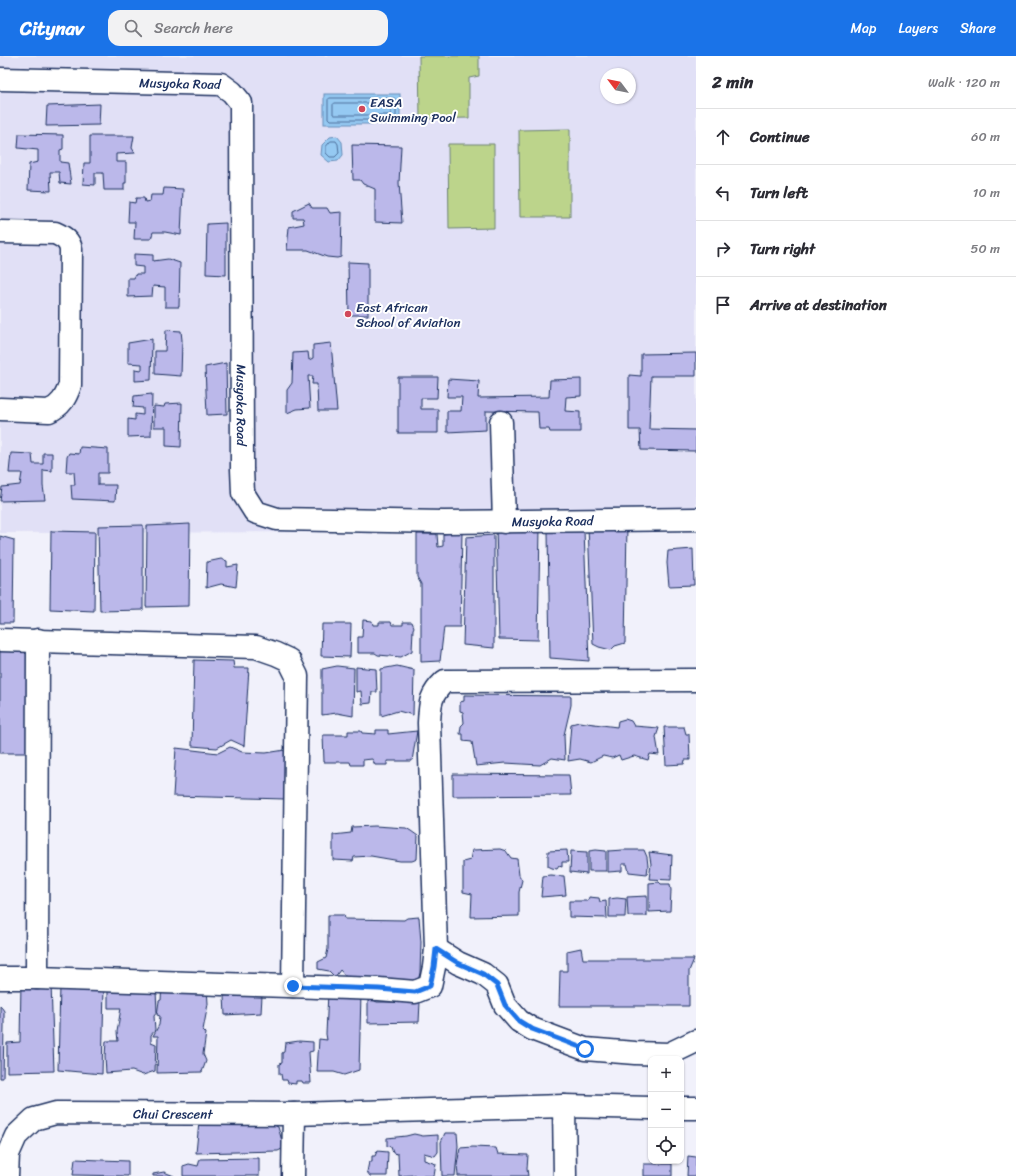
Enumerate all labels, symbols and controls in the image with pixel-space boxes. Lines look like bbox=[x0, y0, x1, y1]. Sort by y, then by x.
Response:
search box bbox=[108, 10, 388, 46]
text: Citynav bbox=[20, 12, 84, 45]
text: Search here bbox=[154, 15, 233, 41]
text: Map bbox=[851, 16, 876, 41]
text: Layers bbox=[898, 16, 938, 41]
text: Share bbox=[960, 16, 996, 41]
icon: search bbox=[122, 17, 144, 39]
text: 2 min bbox=[712, 67, 753, 97]
north arrow bbox=[600, 68, 636, 104]
street label: Musyoka Road bbox=[139, 71, 222, 96]
text: Walk · 120 m bbox=[928, 71, 1000, 94]
place label: EASA Swimming Pool bbox=[370, 91, 456, 129]
marker: EASA Swimming Pool bbox=[357, 104, 367, 114]
text: Continue bbox=[750, 124, 810, 150]
text: 60 m bbox=[971, 125, 1000, 148]
icon: ahead bbox=[712, 126, 734, 148]
text: Turn left bbox=[750, 180, 808, 206]
text: 10 m bbox=[973, 181, 1000, 204]
icon: left bbox=[712, 182, 734, 204]
text: Turn right bbox=[750, 236, 815, 262]
text: 50 m bbox=[970, 237, 1000, 260]
icon: right bbox=[712, 238, 734, 260]
text: Arrive at destination bbox=[750, 292, 887, 318]
icon: arrive bbox=[712, 294, 734, 316]
place label: East African School of Aviation bbox=[356, 296, 460, 334]
marker: East African School of Aviation bbox=[343, 309, 353, 319]
street label: Musyoka Road bbox=[230, 364, 253, 447]
street label: Musyoka Road bbox=[512, 509, 595, 533]
route end bbox=[284, 977, 302, 995]
route start bbox=[576, 1040, 594, 1058]
map controls bbox=[648, 1056, 684, 1164]
button: + bbox=[648, 1056, 684, 1092]
button: − bbox=[648, 1092, 684, 1128]
street label: Chui Crescent bbox=[133, 1102, 213, 1126]
button: locate bbox=[648, 1128, 684, 1164]

